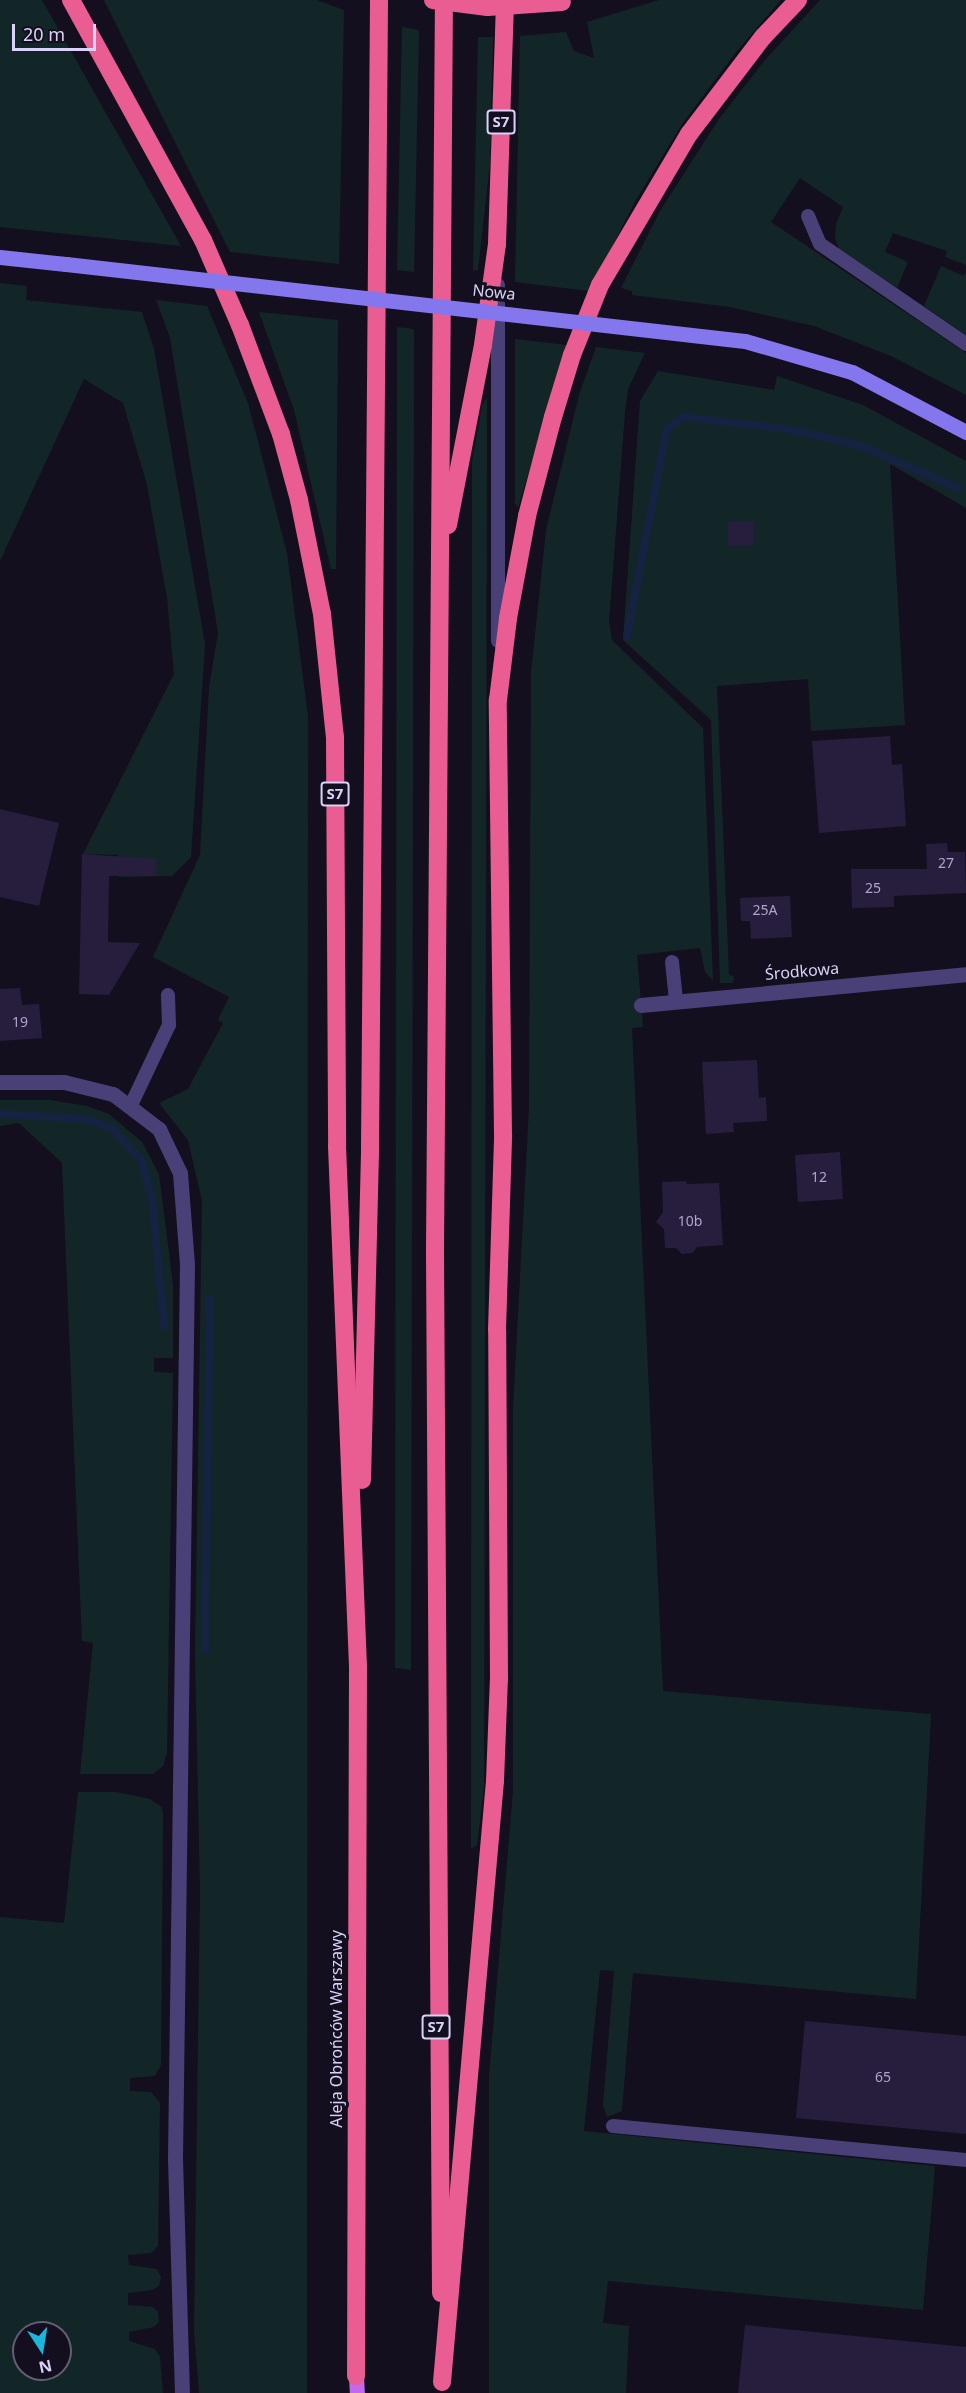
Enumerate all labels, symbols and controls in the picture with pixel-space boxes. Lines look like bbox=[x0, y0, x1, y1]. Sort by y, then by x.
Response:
scale bar bbox=[15, 12, 99, 50]
text: 20 m bbox=[23, 22, 65, 46]
road number: S7 bbox=[486, 110, 516, 134]
street label: Nowa bbox=[472, 280, 516, 304]
road number: S7 bbox=[320, 782, 350, 806]
house number: 27 bbox=[938, 855, 954, 871]
house number: 25 bbox=[865, 880, 881, 896]
house number: 25A bbox=[753, 902, 777, 918]
street label: Środkowa bbox=[764, 958, 840, 984]
house number: 19 bbox=[12, 1014, 28, 1030]
house number: 12 bbox=[811, 1169, 827, 1185]
house number: 10b bbox=[678, 1213, 702, 1229]
street label: Aleja Obrońców Warszawy bbox=[326, 1930, 346, 2128]
road number: S7 bbox=[421, 2015, 451, 2039]
house number: 65 bbox=[875, 2069, 891, 2085]
north arrow bbox=[12, 2321, 72, 2381]
text: N bbox=[37, 2355, 54, 2379]

